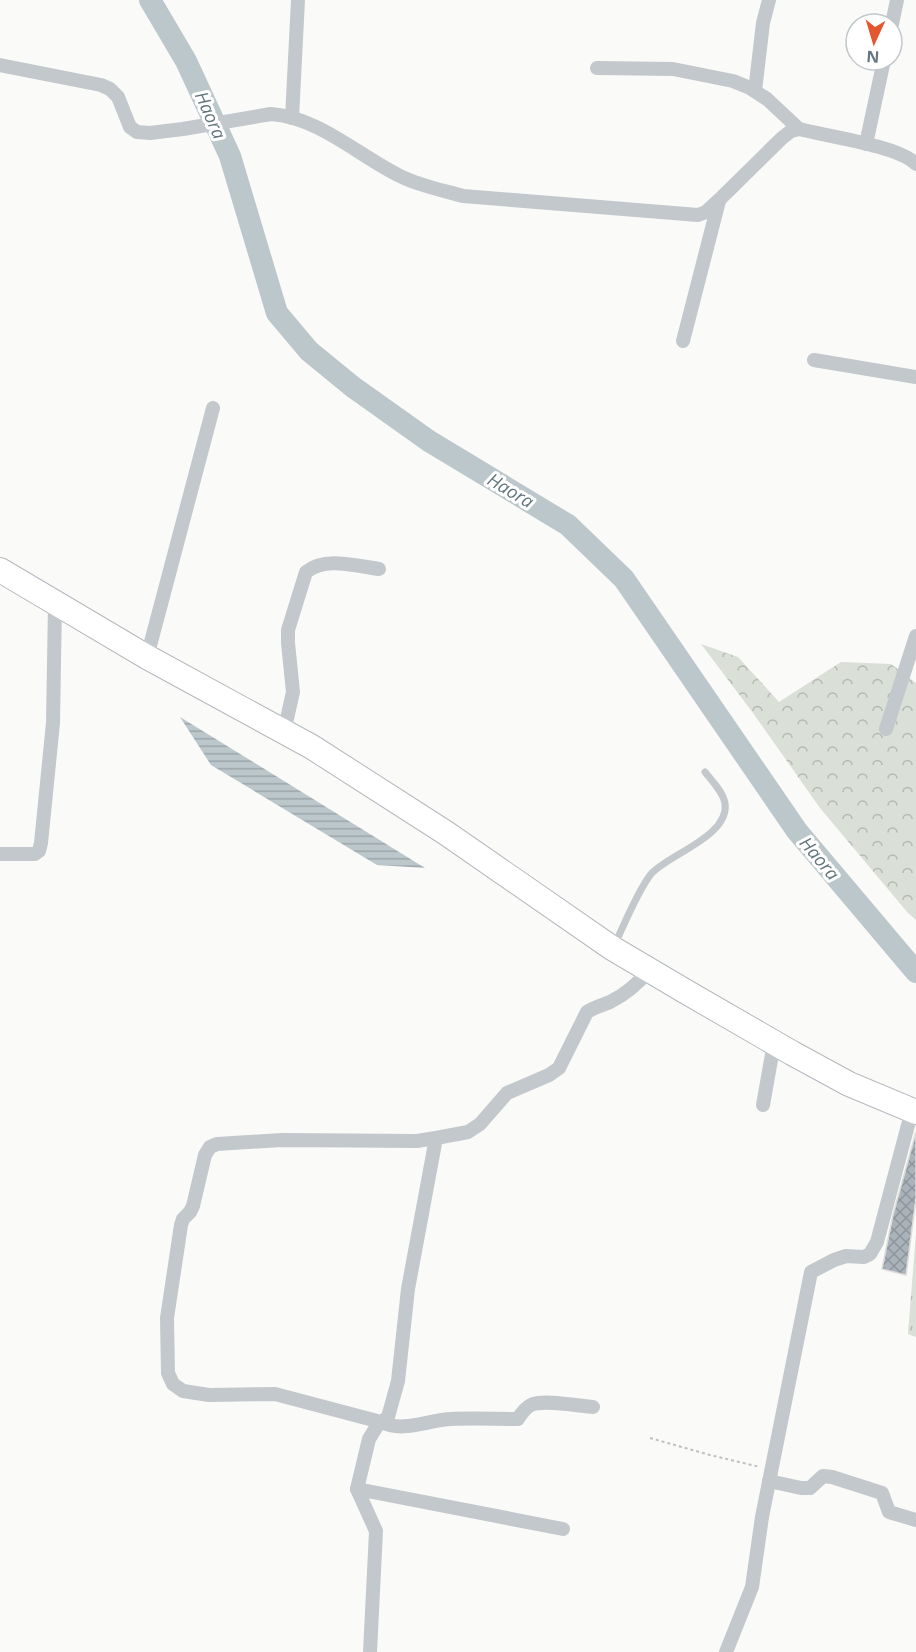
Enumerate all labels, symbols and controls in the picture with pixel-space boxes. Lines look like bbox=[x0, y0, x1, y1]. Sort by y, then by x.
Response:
north arrow bbox=[844, 12, 904, 72]
text: N bbox=[866, 46, 880, 68]
water label: Haora bbox=[190, 87, 232, 143]
water label: Haora bbox=[483, 467, 539, 513]
water label: Haora bbox=[795, 831, 845, 885]

